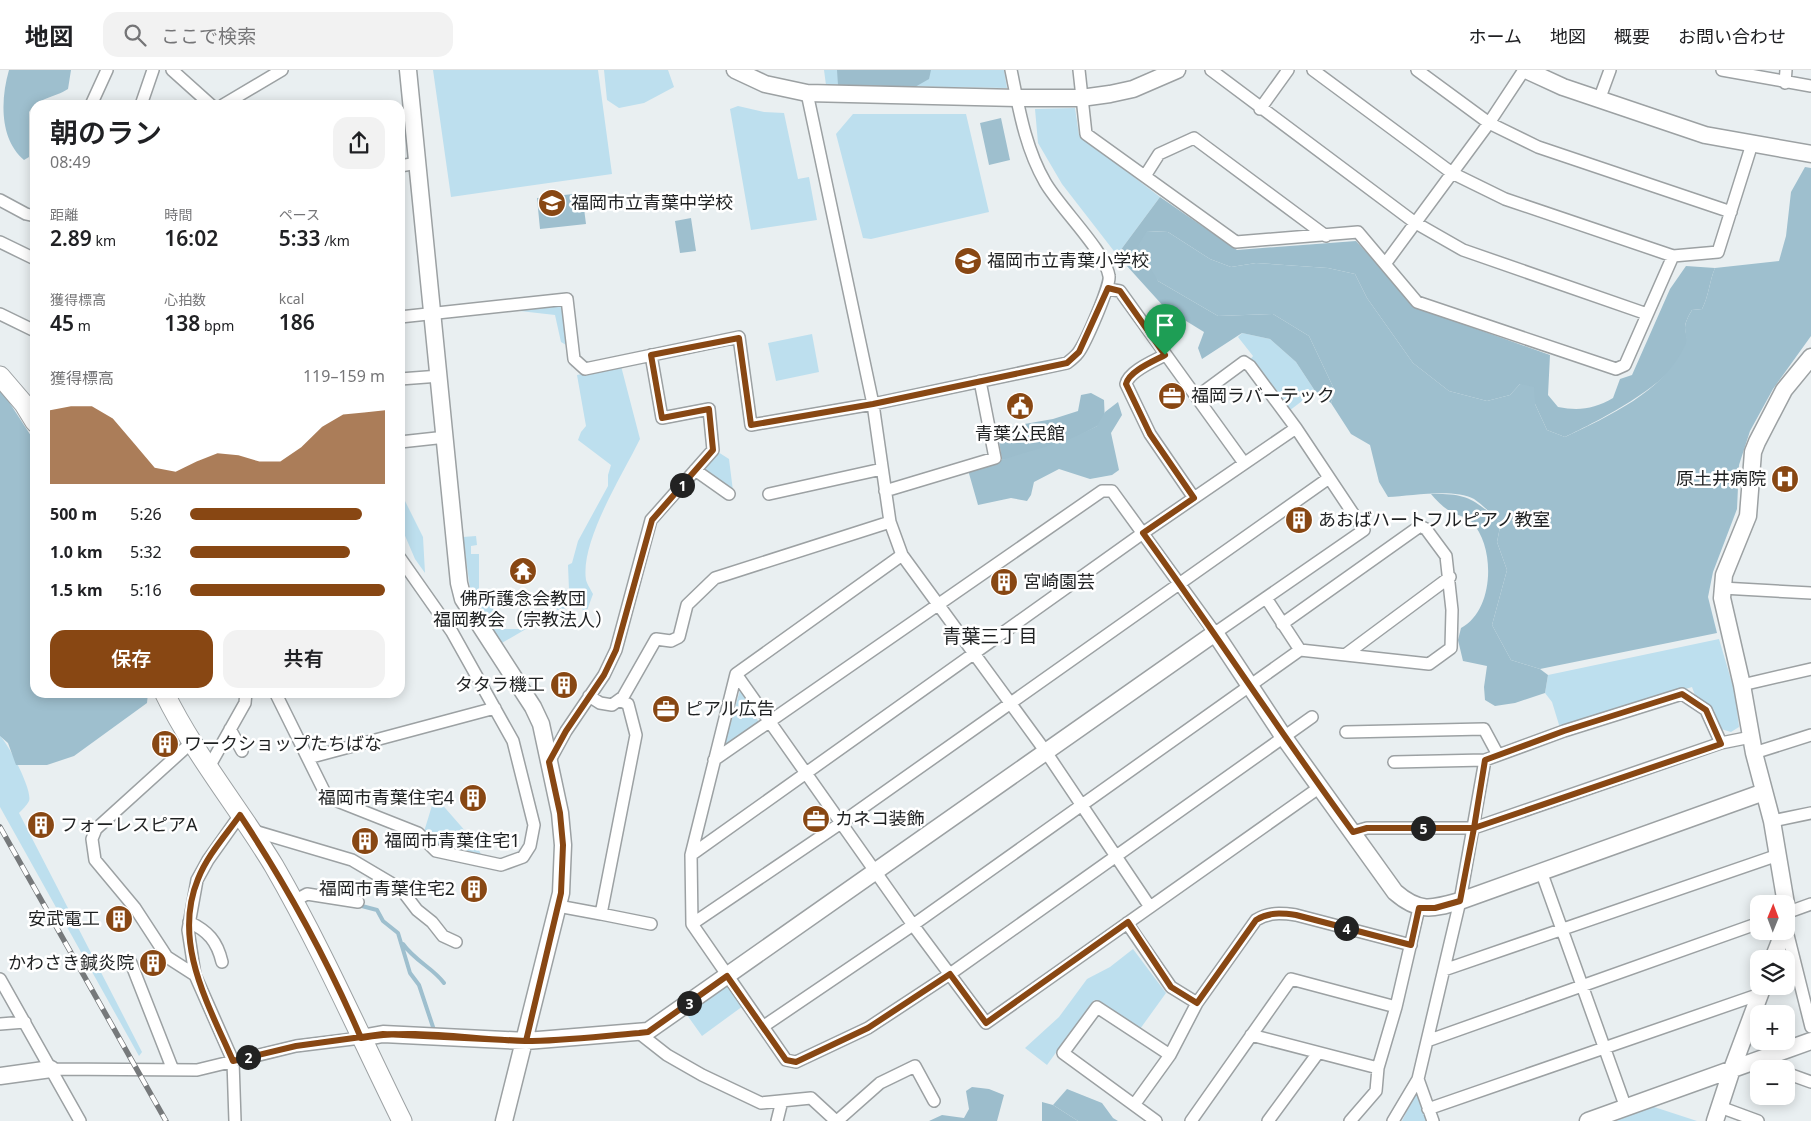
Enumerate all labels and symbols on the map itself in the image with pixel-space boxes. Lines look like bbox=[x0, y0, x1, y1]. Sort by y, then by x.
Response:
school or university icon: 福岡市立青葉中学校 bbox=[537, 188, 567, 218]
place label: 福岡市立青葉中学校 bbox=[571, 190, 733, 214]
school or university icon: 福岡市立青葉小学校 bbox=[953, 246, 983, 276]
place label: 福岡市立青葉小学校 bbox=[987, 248, 1149, 272]
pin bbox=[1144, 304, 1186, 355]
office icon: 福岡ラバーテック bbox=[1157, 381, 1187, 411]
place label: 福岡ラバーテック bbox=[1191, 383, 1335, 407]
public building icon: 青葉公民館 bbox=[1005, 391, 1035, 421]
place label: 青葉公民館 bbox=[975, 421, 1065, 445]
hospital icon: 原土井病院 bbox=[1770, 464, 1800, 494]
place label: 原土井病院 bbox=[1676, 466, 1766, 490]
pin: 1 bbox=[670, 472, 694, 498]
building icon: あおばハートフルピアノ教室 bbox=[1284, 505, 1314, 535]
place label: あおばハートフルピアノ教室 bbox=[1318, 507, 1550, 531]
temple icon: 佛所護念会教団 福岡教会（宗教法人） bbox=[508, 556, 538, 586]
building icon: 宮崎園芸 bbox=[989, 567, 1019, 597]
place label: 宮崎園芸 bbox=[1023, 569, 1095, 593]
place label: 佛所護念会教団 福岡教会（宗教法人） bbox=[433, 586, 613, 631]
district label: 青葉三丁目 bbox=[942, 623, 1038, 649]
building icon: タタラ機工 bbox=[549, 670, 579, 700]
place label: タタラ機工 bbox=[455, 672, 545, 696]
office icon: ピアル広告 bbox=[651, 694, 681, 724]
place label: ピアル広告 bbox=[685, 696, 775, 720]
building icon: ワークショップたちばな bbox=[150, 729, 180, 759]
place label: ワークショップたちばな bbox=[184, 731, 382, 755]
building icon: 福岡市青葉住宅4 bbox=[458, 783, 488, 813]
place label: 福岡市青葉住宅4 bbox=[318, 785, 454, 809]
office icon: カネコ装飾 bbox=[801, 804, 831, 834]
place label: カネコ装飾 bbox=[835, 806, 925, 830]
building icon: フォーレスピアA bbox=[26, 810, 56, 840]
place label: フォーレスピアA bbox=[60, 812, 198, 836]
pin: 5 bbox=[1410, 816, 1436, 840]
building icon: 福岡市青葉住宅1 bbox=[350, 826, 380, 856]
place label: 福岡市青葉住宅1 bbox=[384, 828, 520, 852]
building icon: 福岡市青葉住宅2 bbox=[459, 874, 489, 904]
place label: 福岡市青葉住宅2 bbox=[319, 876, 455, 900]
north arrow bbox=[1750, 895, 1795, 940]
building icon: 安武電工 bbox=[104, 904, 134, 934]
place label: 安武電工 bbox=[28, 906, 100, 930]
pin: 4 bbox=[1334, 916, 1358, 940]
building icon: かわさき鍼炎院 bbox=[138, 948, 168, 978]
place label: かわさき鍼炎院 bbox=[8, 950, 134, 974]
pin: 3 bbox=[676, 990, 702, 1016]
pin: 2 bbox=[236, 1044, 260, 1070]

